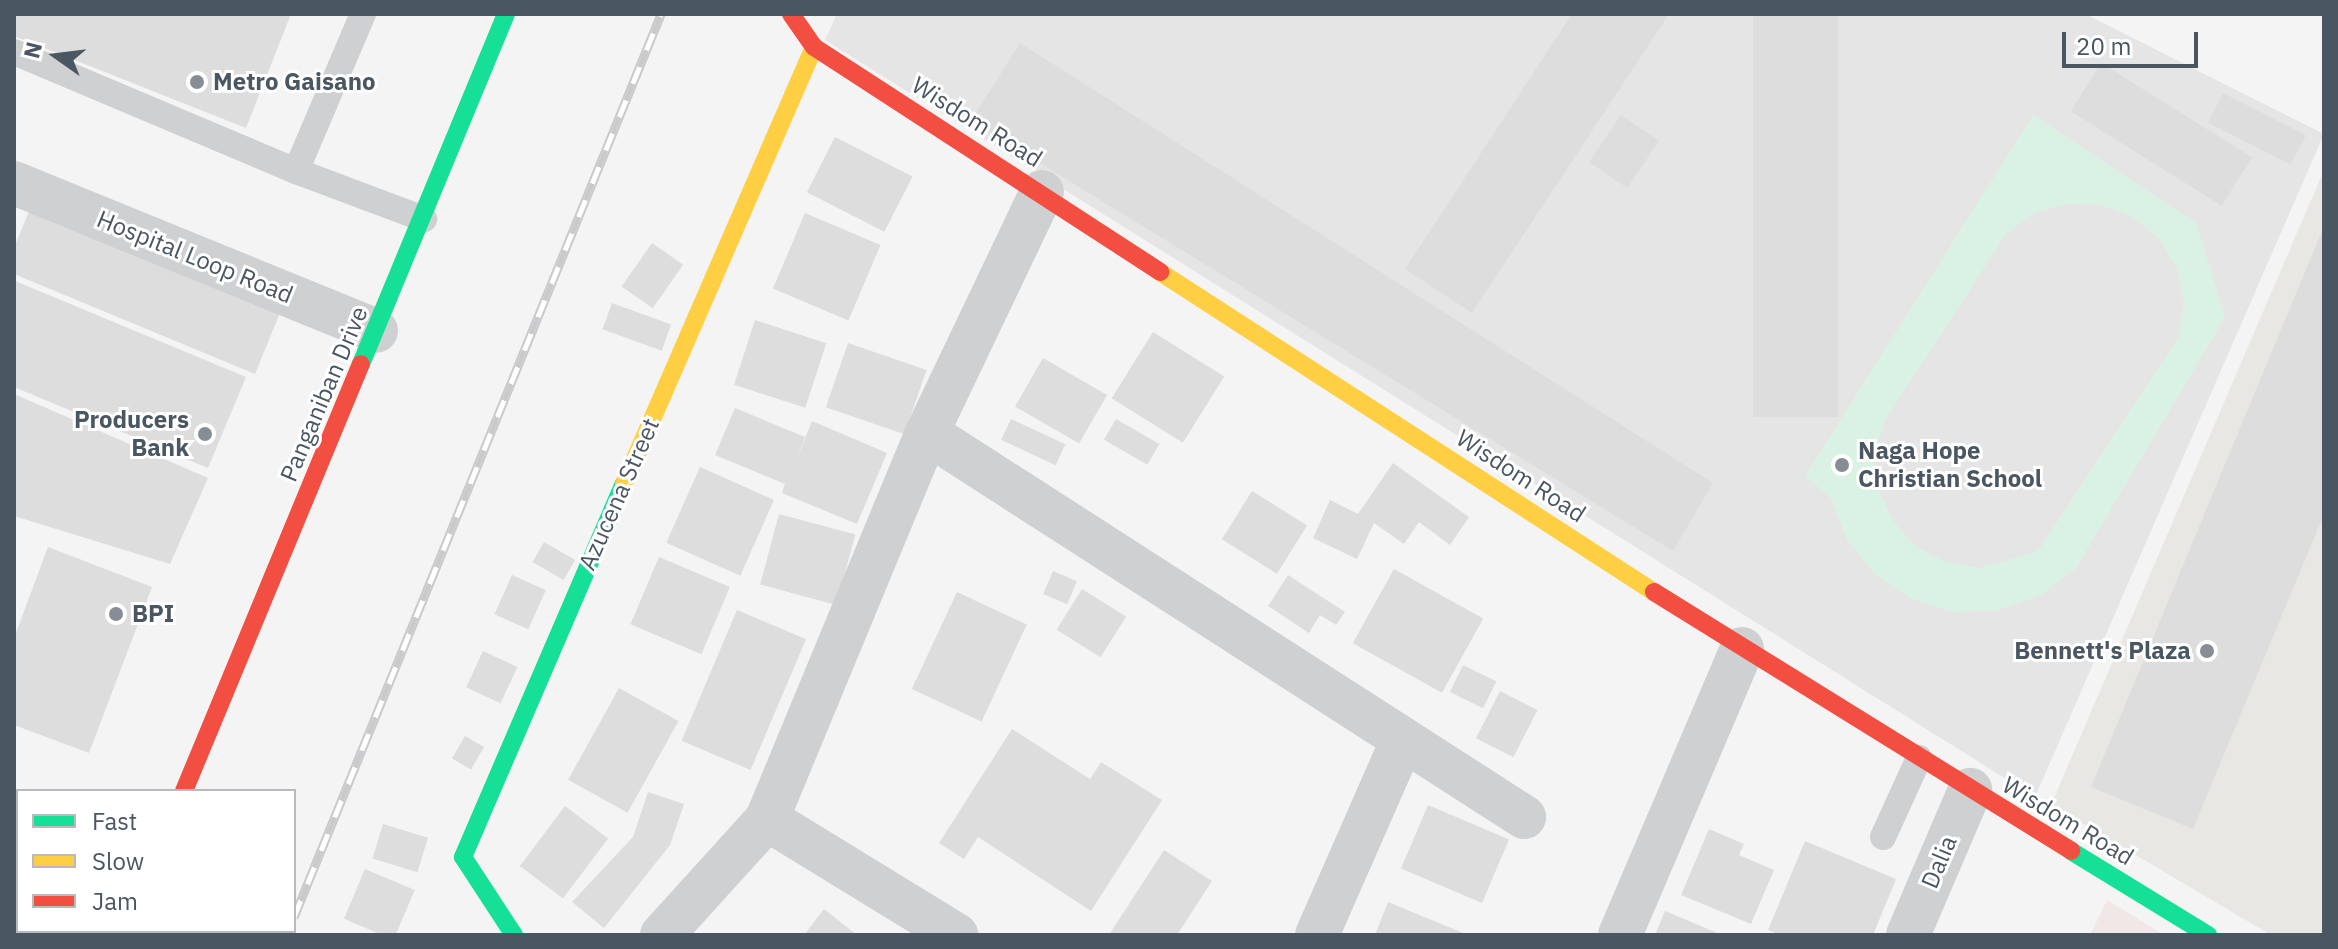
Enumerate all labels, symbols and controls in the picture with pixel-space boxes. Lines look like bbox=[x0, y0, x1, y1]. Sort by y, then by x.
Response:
north arrow bbox=[16, 16, 96, 96]
scale bar bbox=[2066, 16, 2202, 66]
text: 20 m bbox=[2076, 30, 2131, 62]
text: N bbox=[16, 39, 48, 61]
place label: Metro Gaisano bbox=[213, 68, 375, 96]
street label: Wisdom Road bbox=[907, 71, 1047, 173]
marker: Metro Gaisano bbox=[188, 73, 206, 91]
street label: Hospital Loop Road bbox=[93, 205, 297, 309]
street label: Panganiban Drive bbox=[274, 302, 374, 486]
place label: Producers Bank bbox=[74, 406, 189, 462]
street label: Azucena Street bbox=[573, 413, 665, 575]
street label: Wisdom Road bbox=[1451, 424, 1591, 528]
marker: Producers Bank bbox=[196, 425, 214, 443]
place label: Naga Hope Christian School bbox=[1858, 437, 2042, 493]
marker: Naga Hope Christian School bbox=[1833, 456, 1851, 474]
place label: BPI bbox=[132, 600, 174, 628]
marker: BPI bbox=[107, 605, 125, 623]
place label: Bennett's Plaza bbox=[2014, 637, 2191, 665]
marker: Bennett's Plaza bbox=[2198, 642, 2216, 660]
street label: Wisdom Road bbox=[1997, 770, 2139, 872]
legend bbox=[16, 789, 296, 933]
text: Fast bbox=[92, 805, 137, 837]
street label: Dalia bbox=[1915, 831, 1963, 893]
text: Slow bbox=[92, 845, 144, 877]
text: Jam bbox=[92, 885, 138, 917]

